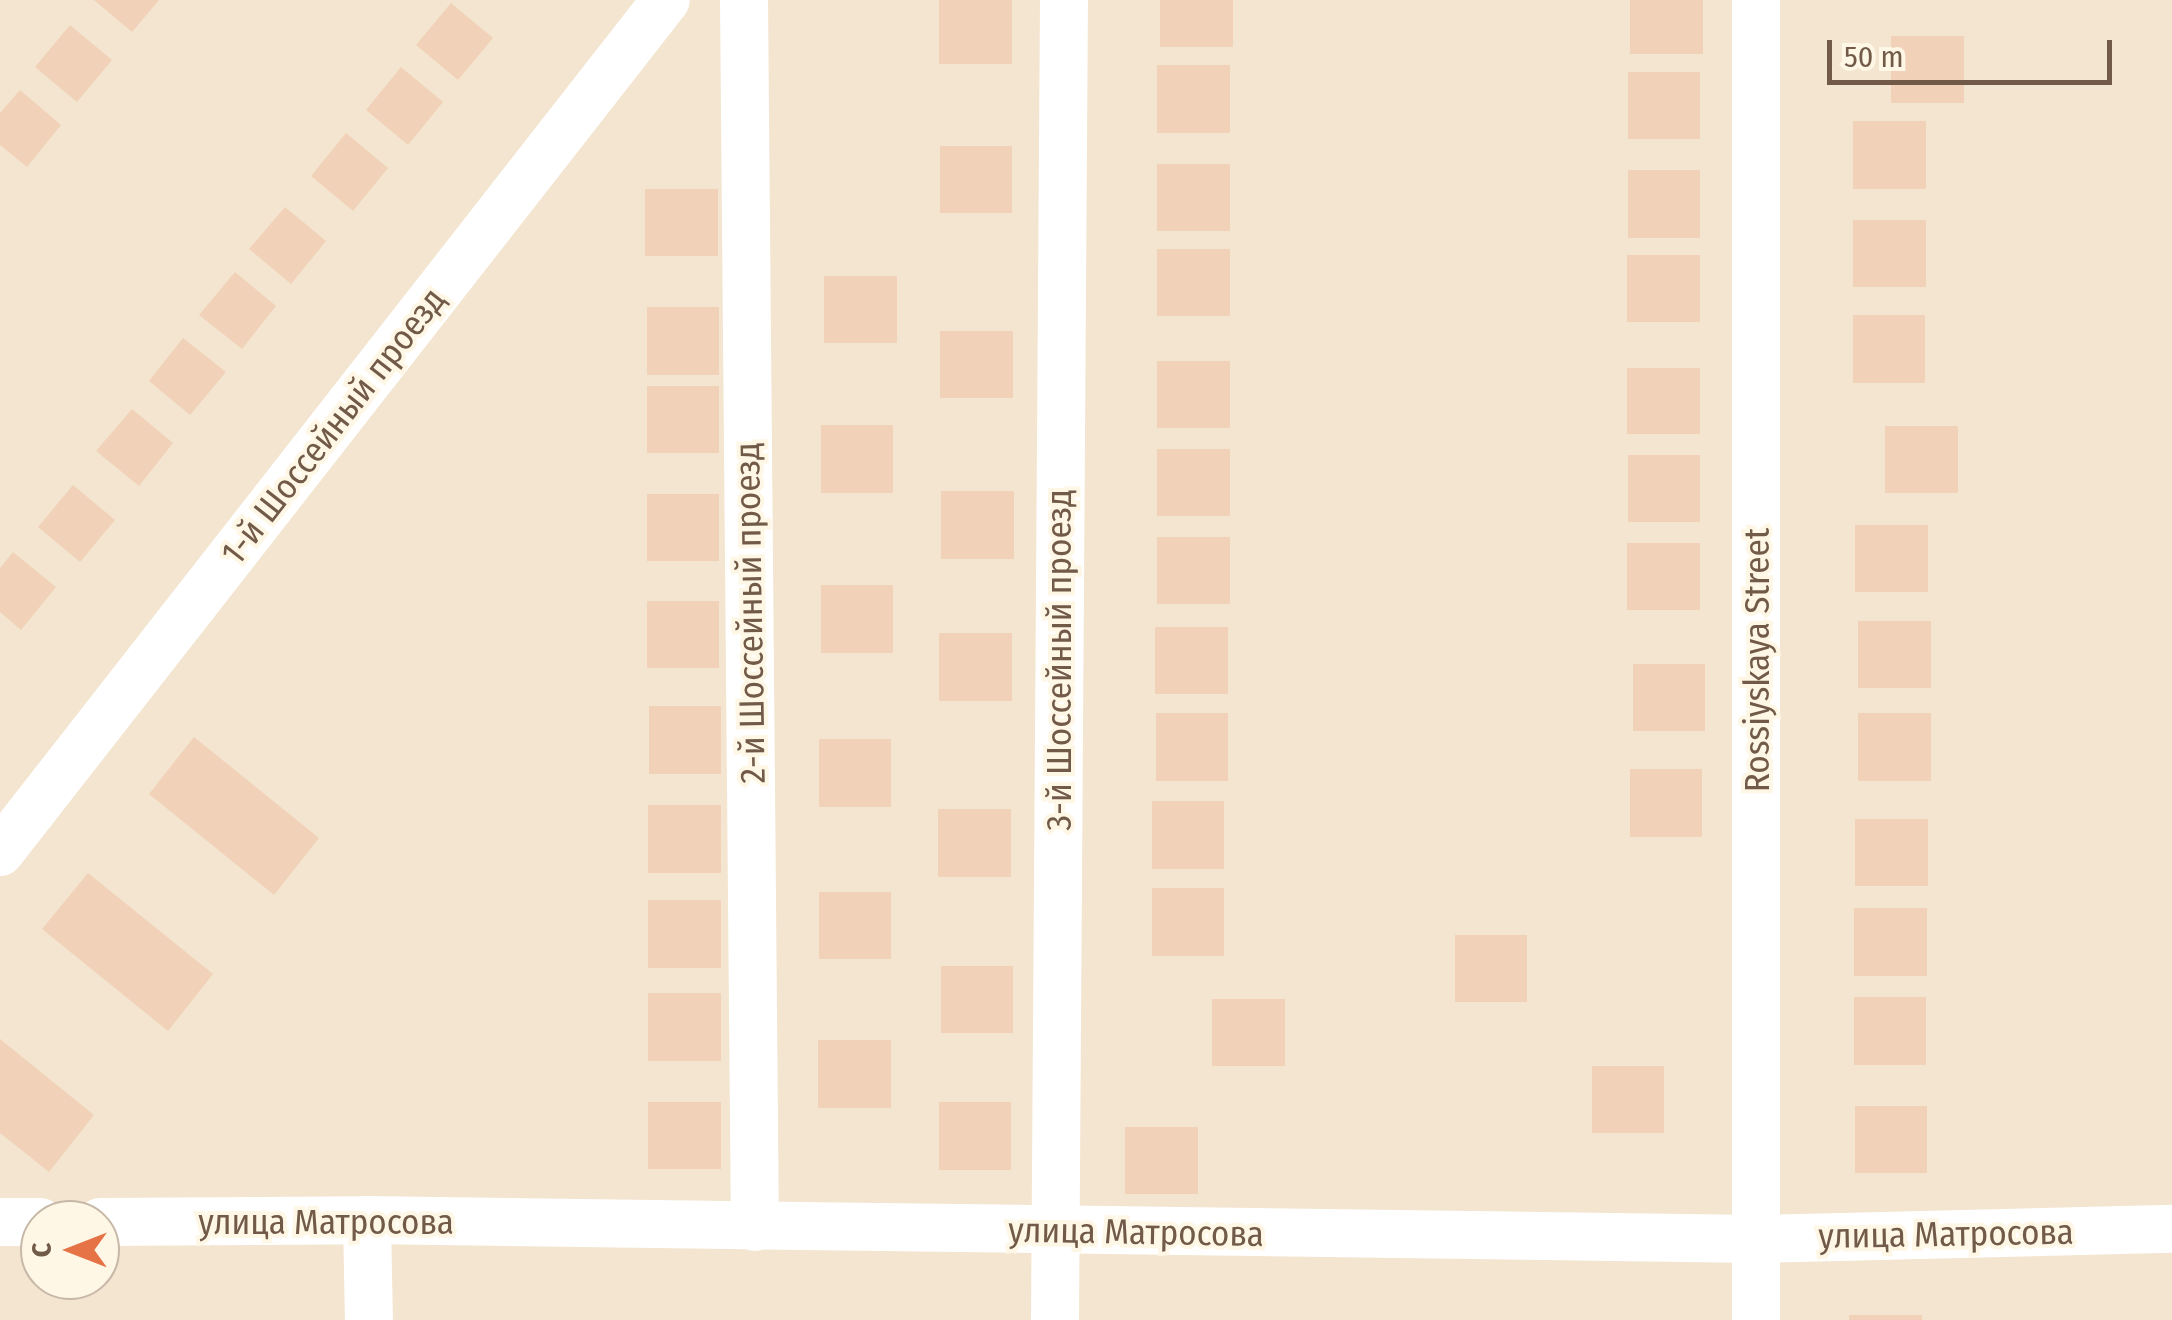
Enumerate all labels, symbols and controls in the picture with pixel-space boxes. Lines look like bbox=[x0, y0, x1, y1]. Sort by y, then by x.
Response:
scale bar bbox=[1832, 20, 2117, 82]
text: 50 m bbox=[1844, 39, 1904, 75]
street label: 1-й Шоссейный проезд bbox=[212, 279, 454, 573]
street label: 2-й Шоссейный проезд bbox=[726, 442, 774, 784]
street label: 3-й Шоссейный проезд bbox=[1038, 489, 1080, 831]
street label: Rossiyskaya Street bbox=[1736, 528, 1778, 792]
north arrow bbox=[20, 1200, 120, 1300]
street label: улица Матросова bbox=[198, 1201, 454, 1243]
street label: улица Матросова bbox=[1008, 1209, 1264, 1255]
street label: улица Матросова bbox=[1818, 1211, 2074, 1257]
text: С bbox=[25, 1243, 58, 1257]

